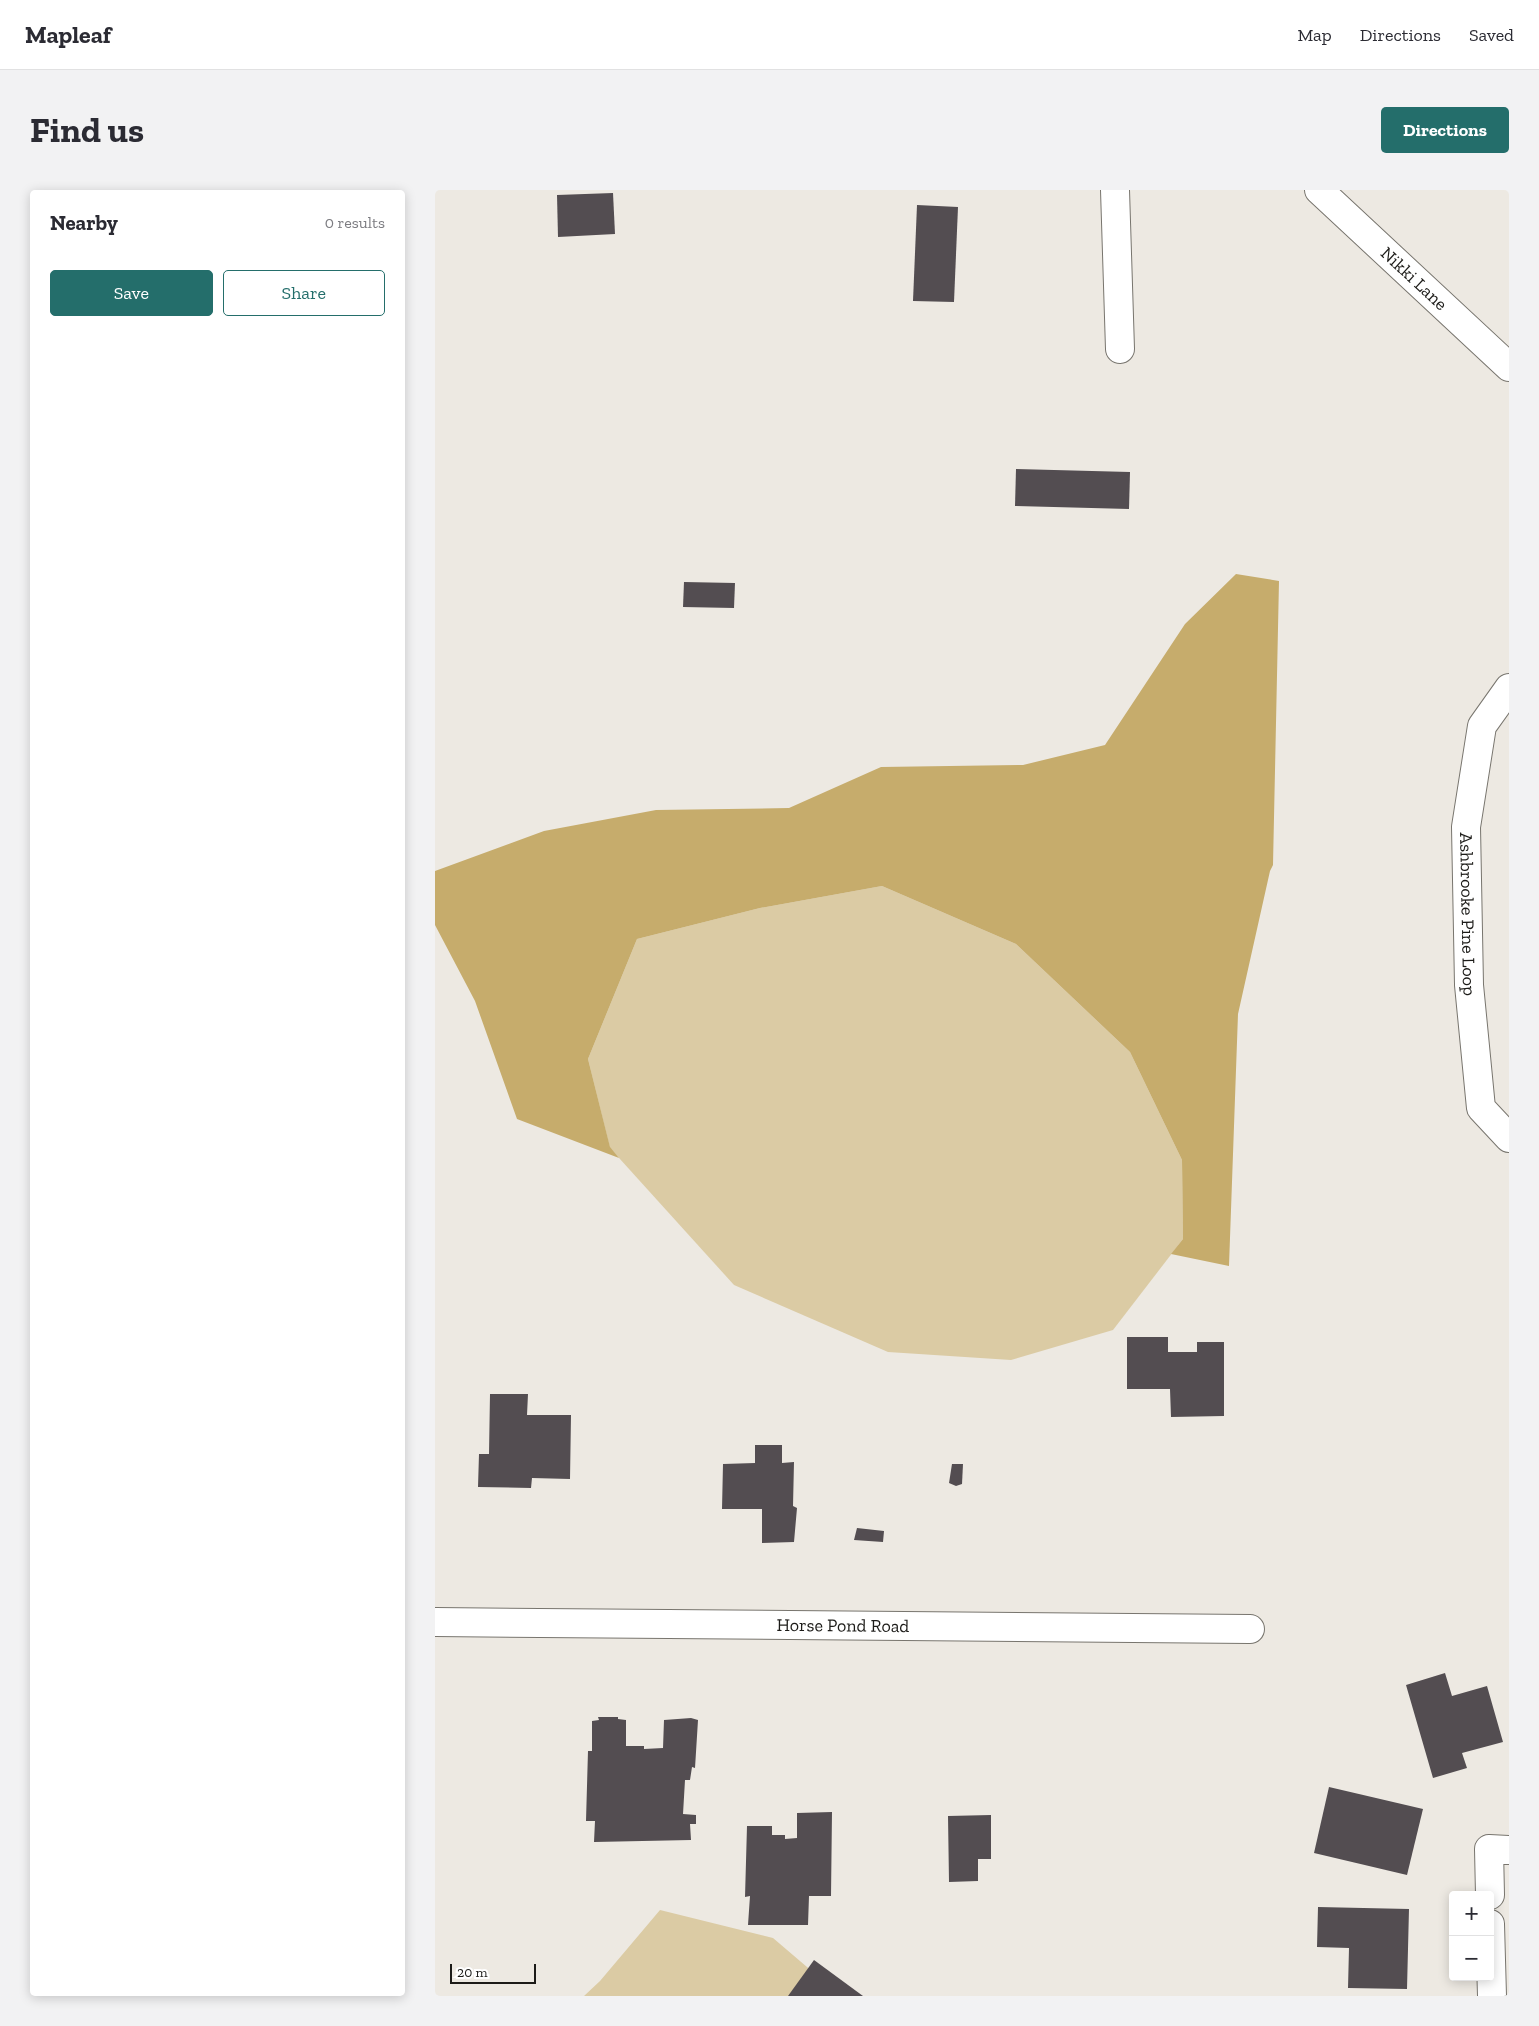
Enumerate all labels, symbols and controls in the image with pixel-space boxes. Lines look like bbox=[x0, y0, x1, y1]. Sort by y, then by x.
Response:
text: Mapleaf bbox=[25, 20, 111, 49]
text: Map bbox=[1297, 24, 1332, 46]
text: Directions bbox=[1360, 24, 1441, 46]
text: Saved bbox=[1469, 24, 1514, 46]
button: Directions bbox=[1381, 107, 1509, 153]
text: Find us bbox=[30, 109, 144, 151]
text: Nearby bbox=[50, 210, 118, 235]
text: 0 results bbox=[325, 213, 385, 232]
street label: Nikki Lane bbox=[1376, 242, 1452, 315]
button: Save bbox=[50, 270, 213, 316]
button: Share bbox=[223, 270, 385, 316]
street label: Ashbrooke Pine Loop bbox=[1455, 832, 1481, 997]
street label: Horse Pond Road bbox=[777, 1614, 910, 1637]
map controls bbox=[1449, 1891, 1494, 1981]
button: + bbox=[1449, 1891, 1494, 1936]
button: − bbox=[1449, 1936, 1494, 1981]
scale bar bbox=[450, 1961, 536, 1984]
text: 20 m bbox=[457, 1964, 488, 1981]

